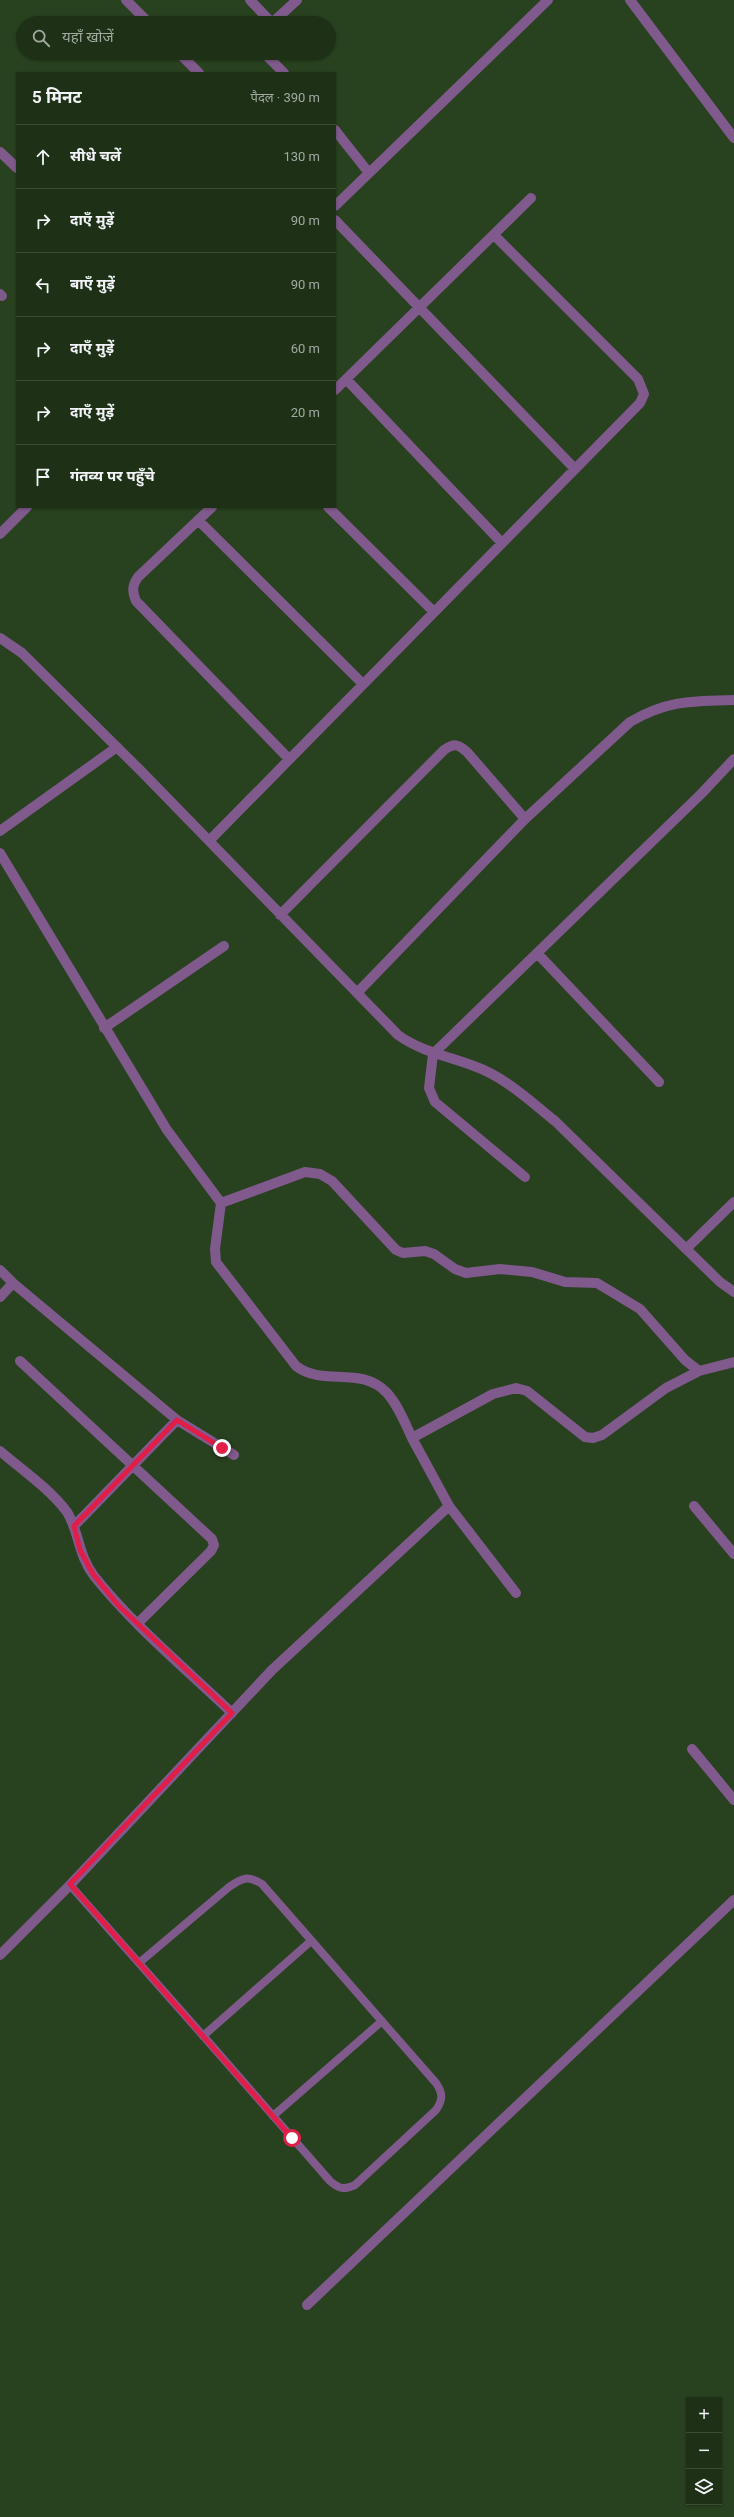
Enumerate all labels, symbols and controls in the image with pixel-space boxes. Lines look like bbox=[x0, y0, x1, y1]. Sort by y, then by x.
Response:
search box bbox=[16, 16, 336, 60]
icon: search bbox=[30, 27, 52, 49]
text: यहाँ खोजें bbox=[62, 28, 114, 46]
text: 5 मिनट bbox=[32, 87, 82, 107]
text: पैदल · 390 m bbox=[251, 90, 320, 105]
icon: ahead bbox=[32, 146, 54, 168]
text: सीधे चलें bbox=[70, 147, 121, 165]
text: 130 m bbox=[283, 149, 320, 164]
icon: right bbox=[32, 210, 54, 232]
text: दाएँ मुड़ें bbox=[70, 211, 114, 229]
text: 90 m bbox=[291, 213, 320, 228]
icon: left bbox=[32, 274, 54, 296]
text: बाएँ मुड़ें bbox=[70, 275, 115, 293]
text: 90 m bbox=[291, 277, 320, 292]
icon: right bbox=[32, 338, 54, 360]
text: दाएँ मुड़ें bbox=[70, 339, 114, 357]
text: 60 m bbox=[291, 341, 320, 356]
icon: right bbox=[32, 402, 54, 424]
text: दाएँ मुड़ें bbox=[70, 403, 114, 421]
text: 20 m bbox=[291, 405, 320, 420]
icon: arrive bbox=[32, 466, 54, 488]
text: गंतव्य पर पहुँचे bbox=[70, 467, 155, 485]
route end bbox=[213, 1439, 231, 1457]
route start bbox=[283, 2129, 301, 2147]
map controls bbox=[686, 2397, 722, 2505]
button: + bbox=[686, 2397, 722, 2433]
button: − bbox=[686, 2433, 722, 2469]
button: layers bbox=[686, 2469, 722, 2505]

